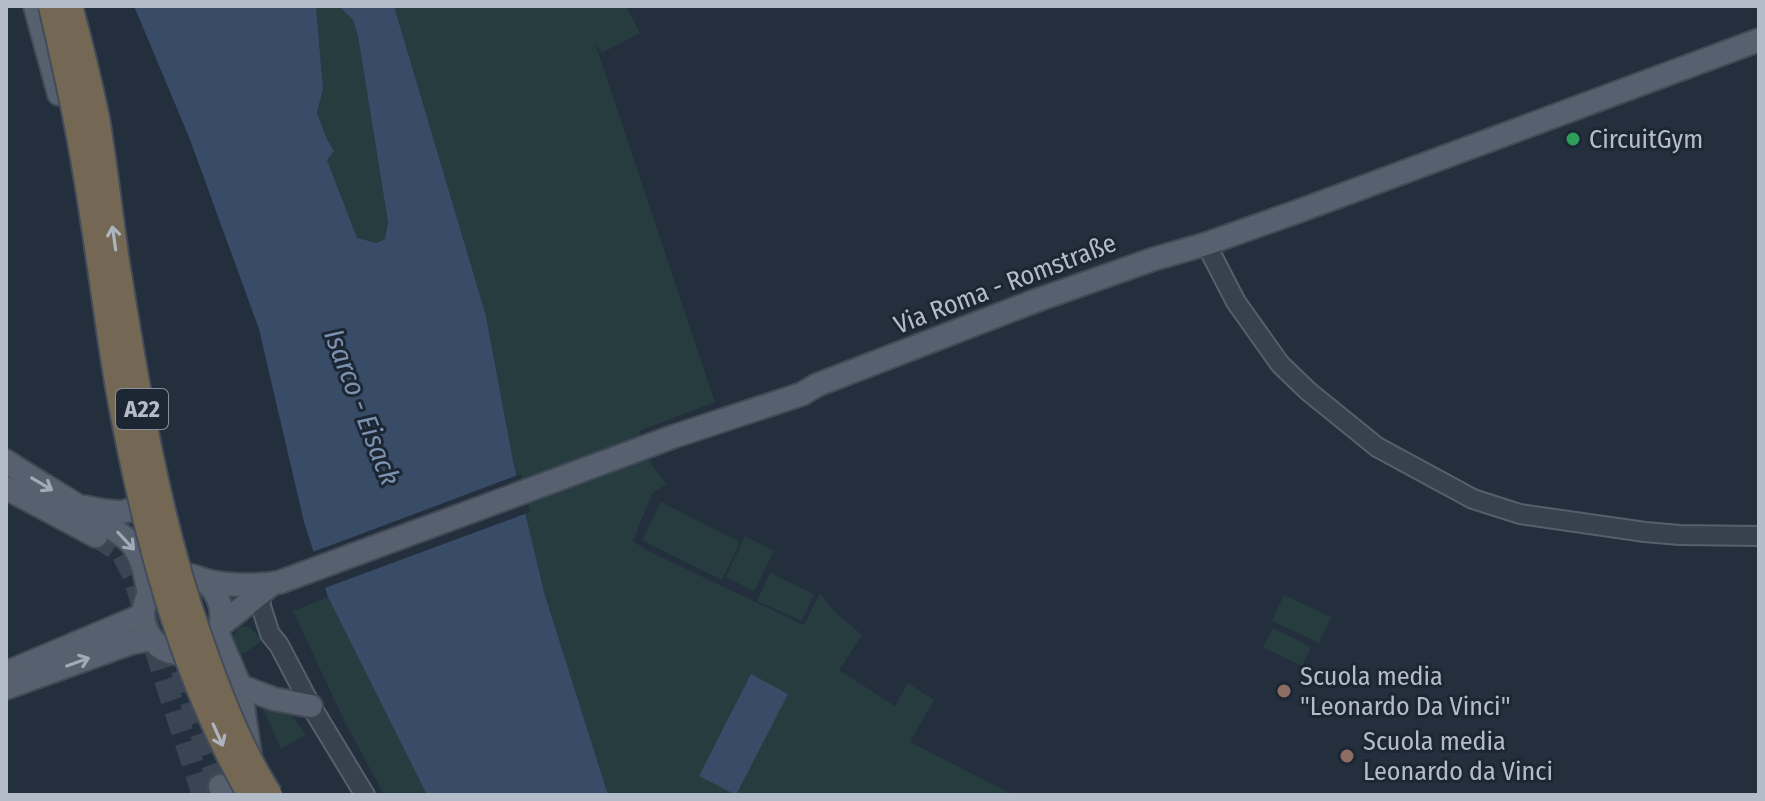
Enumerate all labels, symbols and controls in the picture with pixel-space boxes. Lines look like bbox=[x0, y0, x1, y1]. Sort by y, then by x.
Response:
place label: CircuitGym bbox=[1589, 124, 1703, 155]
marker: CircuitGym bbox=[1564, 130, 1582, 148]
one-way arrow bbox=[106, 226, 121, 252]
street label: Via Roma - Romstraße bbox=[890, 227, 1120, 341]
water label: Isarco - Eisack bbox=[317, 324, 407, 490]
road number: A22 bbox=[116, 389, 168, 429]
one-way arrow bbox=[30, 477, 53, 493]
one-way arrow bbox=[117, 531, 136, 551]
one-way arrow bbox=[65, 653, 90, 668]
place label: Scuola media "Leonardo Da Vinci" bbox=[1300, 661, 1511, 722]
marker: Scuola media "Leonardo Da Vinci" bbox=[1275, 682, 1293, 700]
one-way arrow bbox=[212, 722, 227, 747]
place label: Scuola media Leonardo da Vinci bbox=[1363, 726, 1553, 787]
marker: Scuola media Leonardo da Vinci bbox=[1338, 747, 1356, 765]

